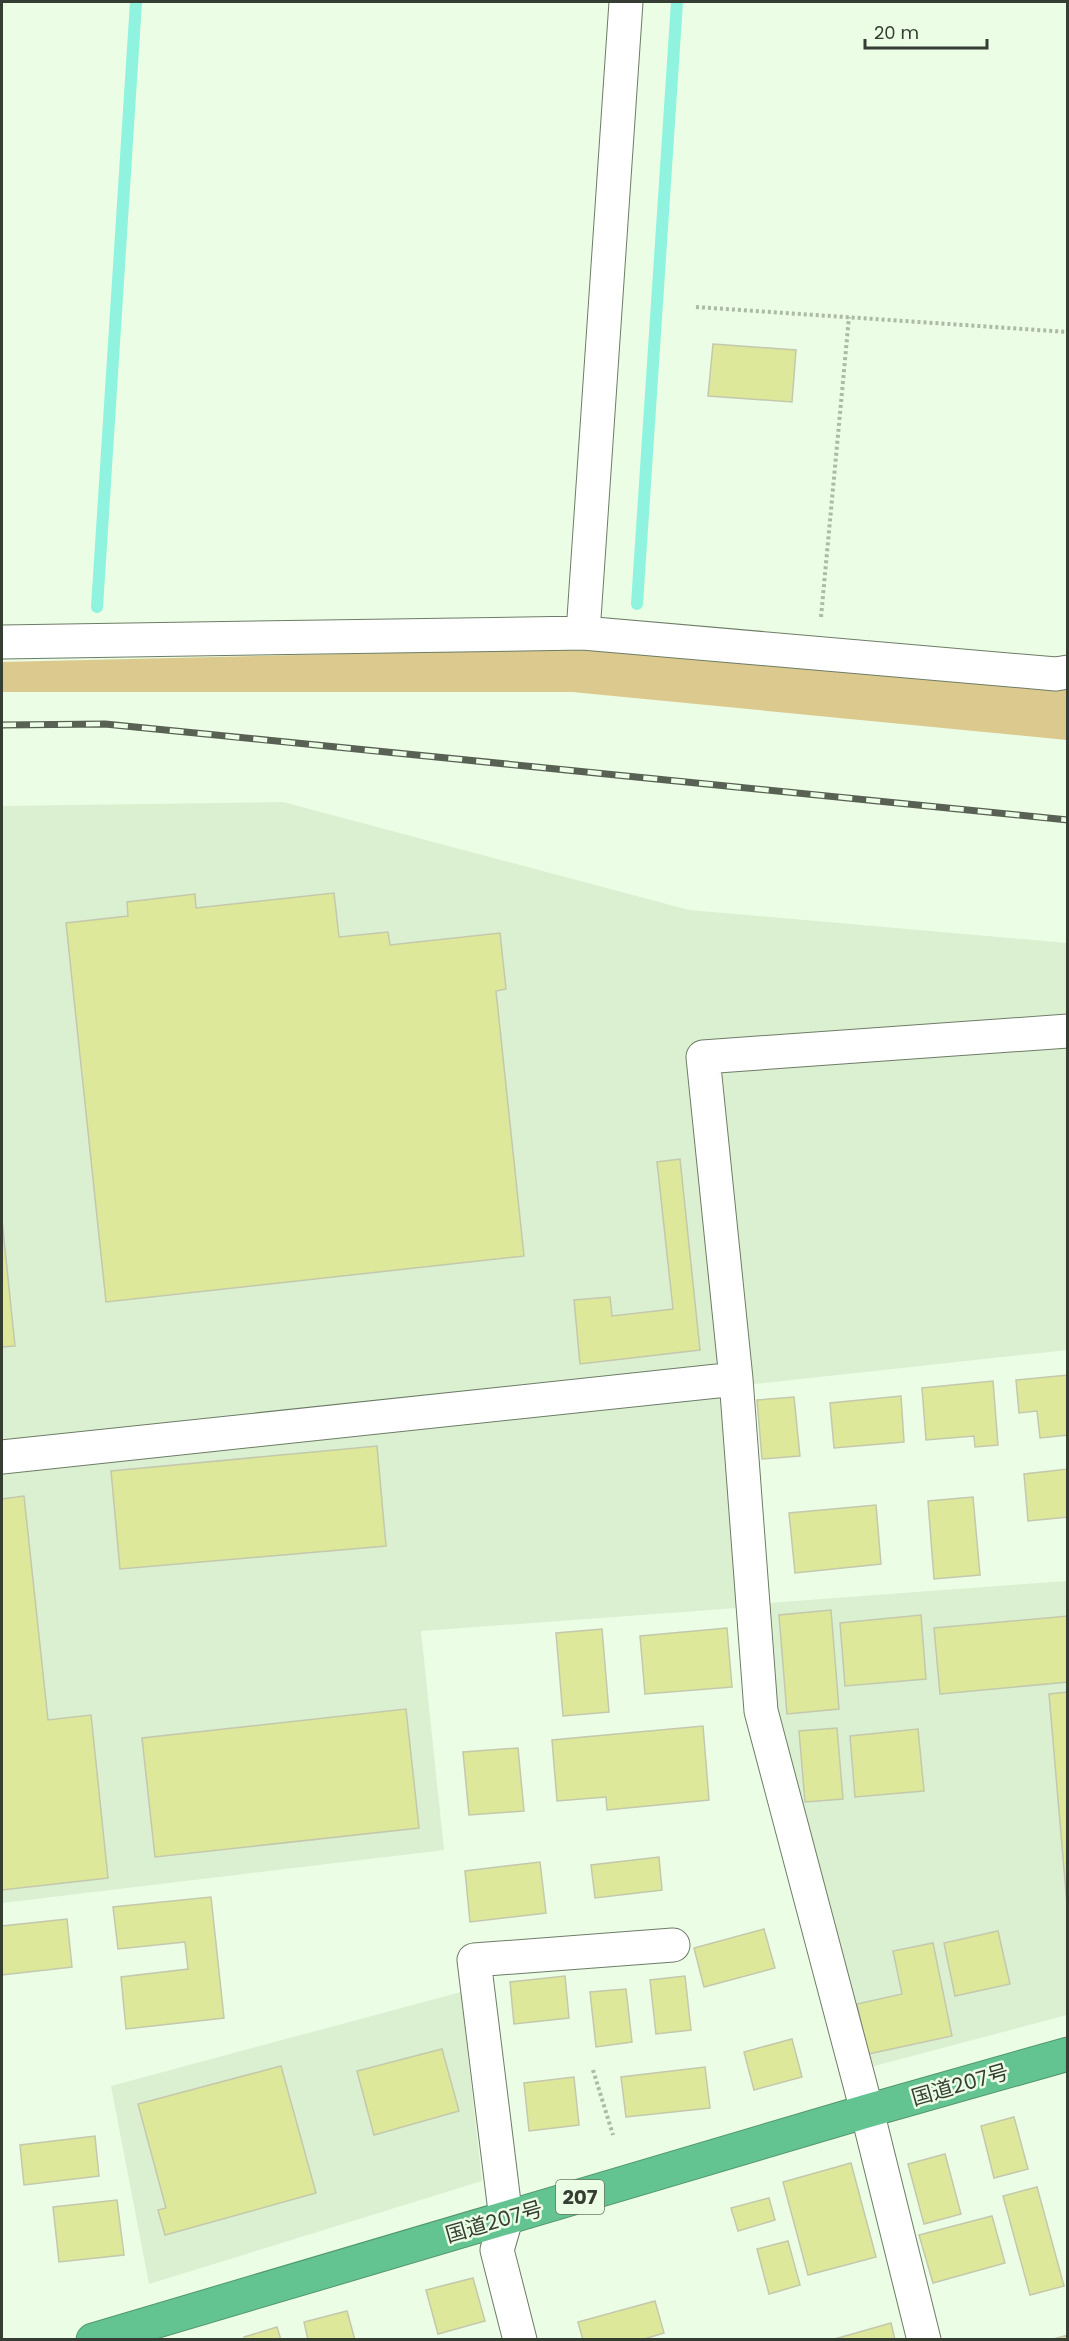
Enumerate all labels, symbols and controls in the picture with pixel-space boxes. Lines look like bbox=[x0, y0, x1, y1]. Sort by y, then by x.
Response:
scale bar bbox=[865, 12, 986, 50]
text: 20 m bbox=[874, 20, 919, 45]
street label: 国道207号 bbox=[908, 2057, 1012, 2112]
road number: 207 bbox=[556, 2180, 604, 2214]
street label: 国道207号 bbox=[442, 2194, 546, 2249]

